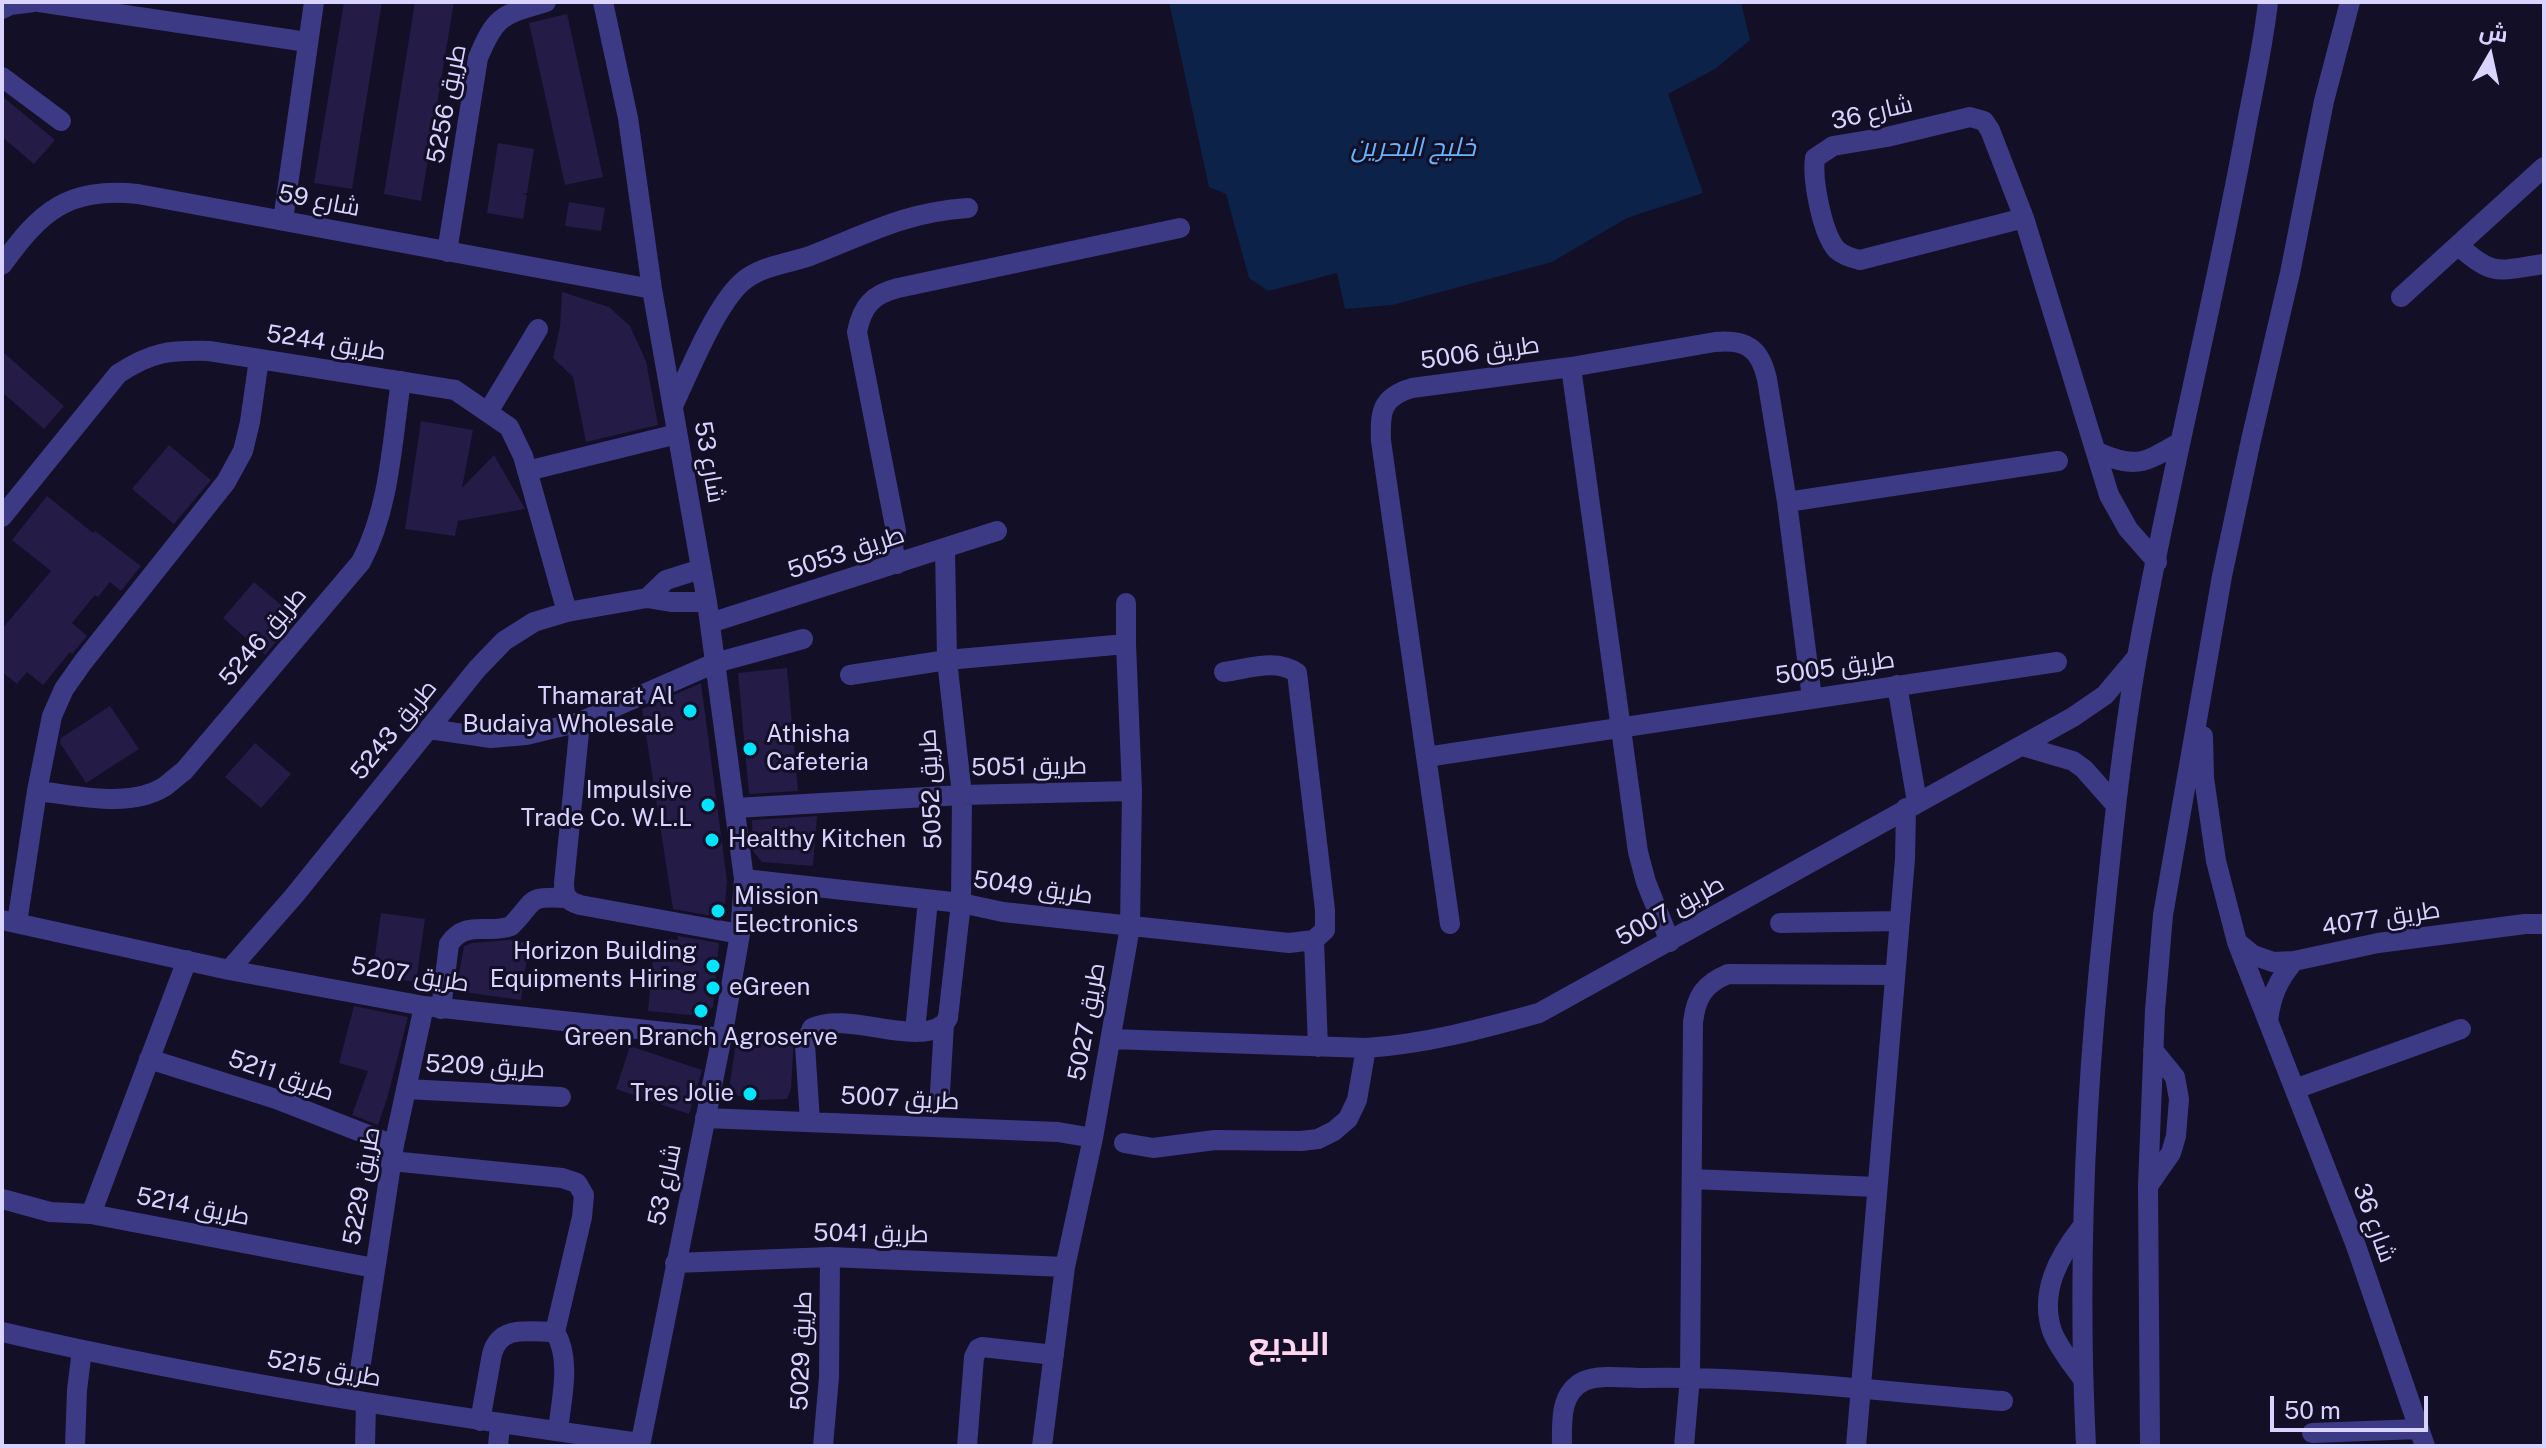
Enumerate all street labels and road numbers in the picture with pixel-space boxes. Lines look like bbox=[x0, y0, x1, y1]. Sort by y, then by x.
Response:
street label: طريق 5256 bbox=[421, 42, 473, 166]
street label: شارع 36 bbox=[1829, 90, 1915, 136]
street label: شارع 59 bbox=[276, 179, 362, 223]
street label: طريق 5244 bbox=[264, 319, 388, 367]
street label: طريق 5006 bbox=[1419, 330, 1541, 376]
street label: شارع 53 bbox=[688, 419, 730, 505]
street label: طريق 5053 bbox=[784, 521, 908, 585]
street label: طريق 5246 bbox=[213, 582, 313, 692]
street label: طريق 5005 bbox=[1773, 645, 1897, 691]
street label: طريق 5243 bbox=[345, 674, 443, 786]
street label: طريق 5052 bbox=[913, 728, 949, 850]
street label: طريق 5051 bbox=[971, 752, 1087, 782]
street label: طريق 5049 bbox=[971, 865, 1095, 911]
street label: طريق 5007 bbox=[1611, 870, 1729, 952]
street label: طريق 4077 bbox=[2320, 895, 2442, 943]
street label: طريق 5207 bbox=[349, 951, 471, 999]
street label: طريق 5027 bbox=[1062, 961, 1112, 1083]
street label: طريق 5211 bbox=[224, 1044, 338, 1108]
street label: طريق 5209 bbox=[424, 1049, 546, 1085]
street label: طريق 5007 bbox=[840, 1081, 960, 1117]
street label: طريق 5229 bbox=[337, 1125, 387, 1247]
street label: شارع 53 bbox=[642, 1142, 688, 1228]
street label: شارع 36 bbox=[2346, 1179, 2402, 1267]
street label: طريق 5214 bbox=[134, 1182, 252, 1232]
street label: طريق 5041 bbox=[813, 1219, 929, 1249]
street label: طريق 5029 bbox=[786, 1291, 818, 1411]
street label: طريق 5215 bbox=[265, 1345, 383, 1393]

